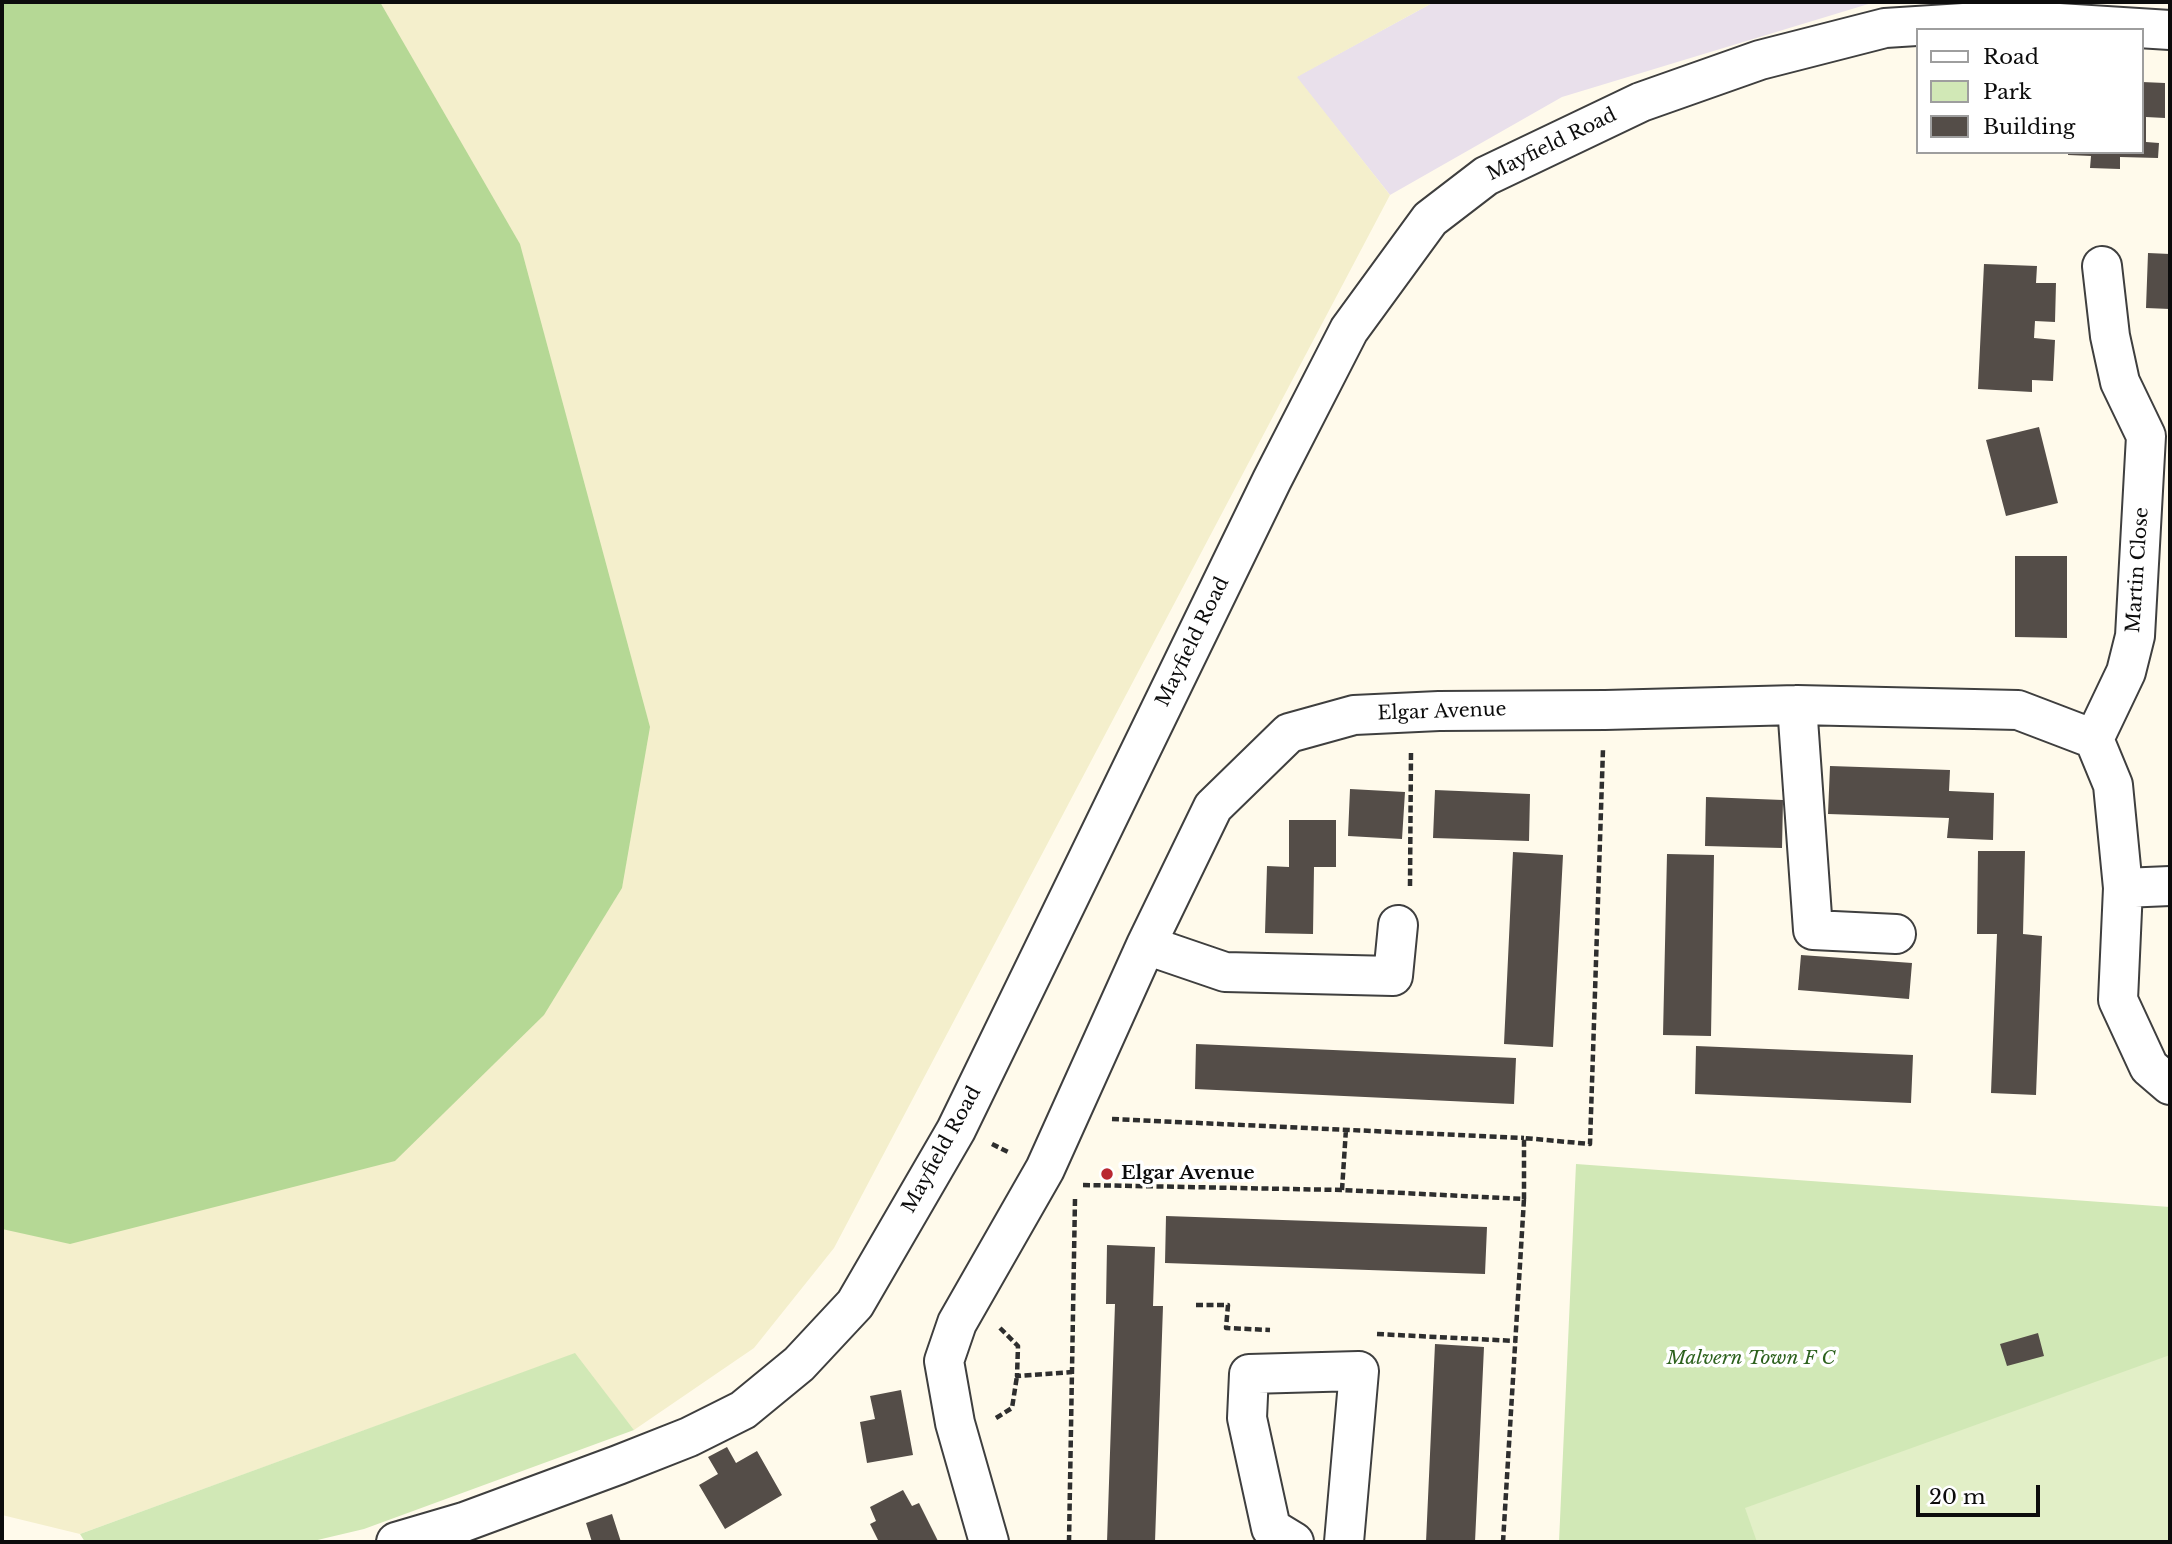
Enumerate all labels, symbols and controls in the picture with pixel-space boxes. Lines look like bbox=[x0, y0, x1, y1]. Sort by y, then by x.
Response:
legend bbox=[1916, 28, 2144, 154]
text: Road bbox=[1983, 44, 2039, 70]
text: Park bbox=[1983, 79, 2032, 105]
street label: Mayfield Road bbox=[1484, 104, 1620, 186]
text: Building bbox=[1983, 114, 2075, 140]
street label: Martin Close bbox=[2122, 506, 2154, 634]
street label: Mayfield Road bbox=[1152, 574, 1234, 710]
street label: Elgar Avenue bbox=[1377, 698, 1507, 726]
street label: Mayfield Road bbox=[898, 1083, 986, 1217]
place label: Elgar Avenue bbox=[1121, 1163, 1255, 1185]
marker: Elgar Avenue bbox=[1099, 1166, 1115, 1182]
park label: Malvern Town F C bbox=[1667, 1348, 1835, 1370]
scale bar bbox=[1920, 1470, 2044, 1514]
text: 20 m bbox=[1929, 1484, 1986, 1510]

